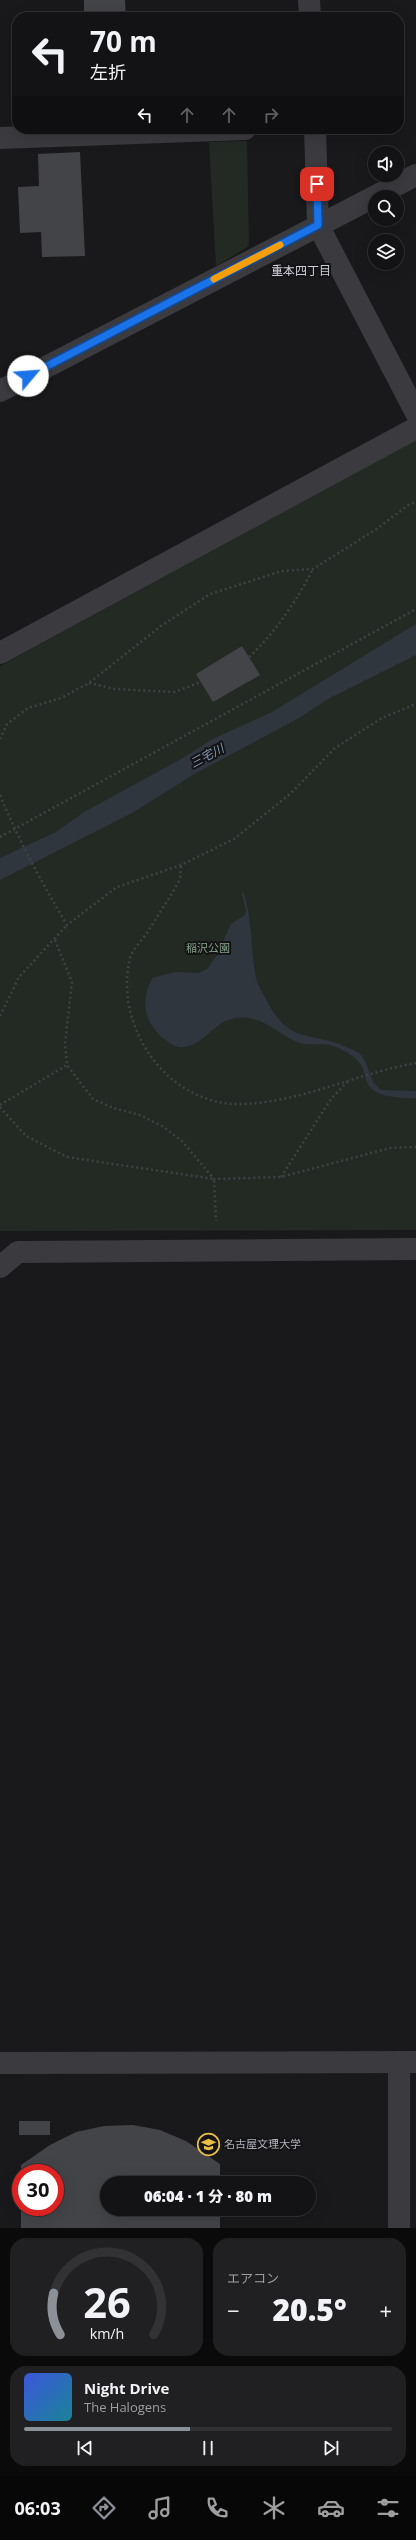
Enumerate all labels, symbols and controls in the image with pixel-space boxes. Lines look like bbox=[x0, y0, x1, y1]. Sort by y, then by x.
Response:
text: 70 m bbox=[90, 22, 157, 60]
icon: left bbox=[24, 28, 76, 80]
text: 左折 bbox=[90, 60, 126, 84]
icon: left bbox=[134, 104, 156, 126]
icon: ahead bbox=[176, 104, 198, 126]
icon: ahead bbox=[218, 104, 240, 126]
icon: right bbox=[260, 104, 282, 126]
map controls bbox=[368, 146, 404, 270]
button: sound bbox=[368, 146, 404, 182]
pin bbox=[300, 167, 334, 201]
icon: arrive bbox=[306, 173, 328, 195]
button: search bbox=[368, 190, 404, 226]
button: layers bbox=[368, 234, 404, 270]
district label: 重本四丁目 bbox=[271, 262, 331, 279]
position arrow bbox=[7, 355, 49, 397]
water label: 三宅川 bbox=[187, 739, 228, 772]
park label: 稲沢公園 bbox=[186, 940, 230, 955]
school or university icon: 名古屋文理大学 bbox=[195, 2131, 221, 2157]
place label: 名古屋文理大学 bbox=[224, 2136, 301, 2151]
speed limit sign: 30 bbox=[12, 2164, 64, 2216]
text: 06:04 · 1 分 · 80 m bbox=[144, 2186, 272, 2206]
text: エアコン bbox=[227, 2269, 279, 2287]
text: 26 bbox=[83, 2274, 130, 2330]
text: 20.5° bbox=[272, 2289, 347, 2330]
text: − bbox=[227, 2295, 240, 2325]
text: + bbox=[379, 2295, 392, 2325]
text: km/h bbox=[89, 2324, 124, 2343]
text: Night Drive bbox=[84, 2378, 169, 2398]
text: The Halogens bbox=[84, 2398, 166, 2416]
icon: previous bbox=[74, 2437, 96, 2459]
icon: pause bbox=[197, 2437, 219, 2459]
icon: next bbox=[320, 2437, 342, 2459]
icon: directions bbox=[90, 2494, 118, 2522]
icon: music bbox=[146, 2494, 174, 2522]
icon: phone bbox=[203, 2494, 231, 2522]
icon: climate bbox=[260, 2494, 288, 2522]
icon: car bbox=[317, 2494, 345, 2522]
icon: filters bbox=[374, 2494, 402, 2522]
text: 06:03 bbox=[14, 2496, 61, 2520]

